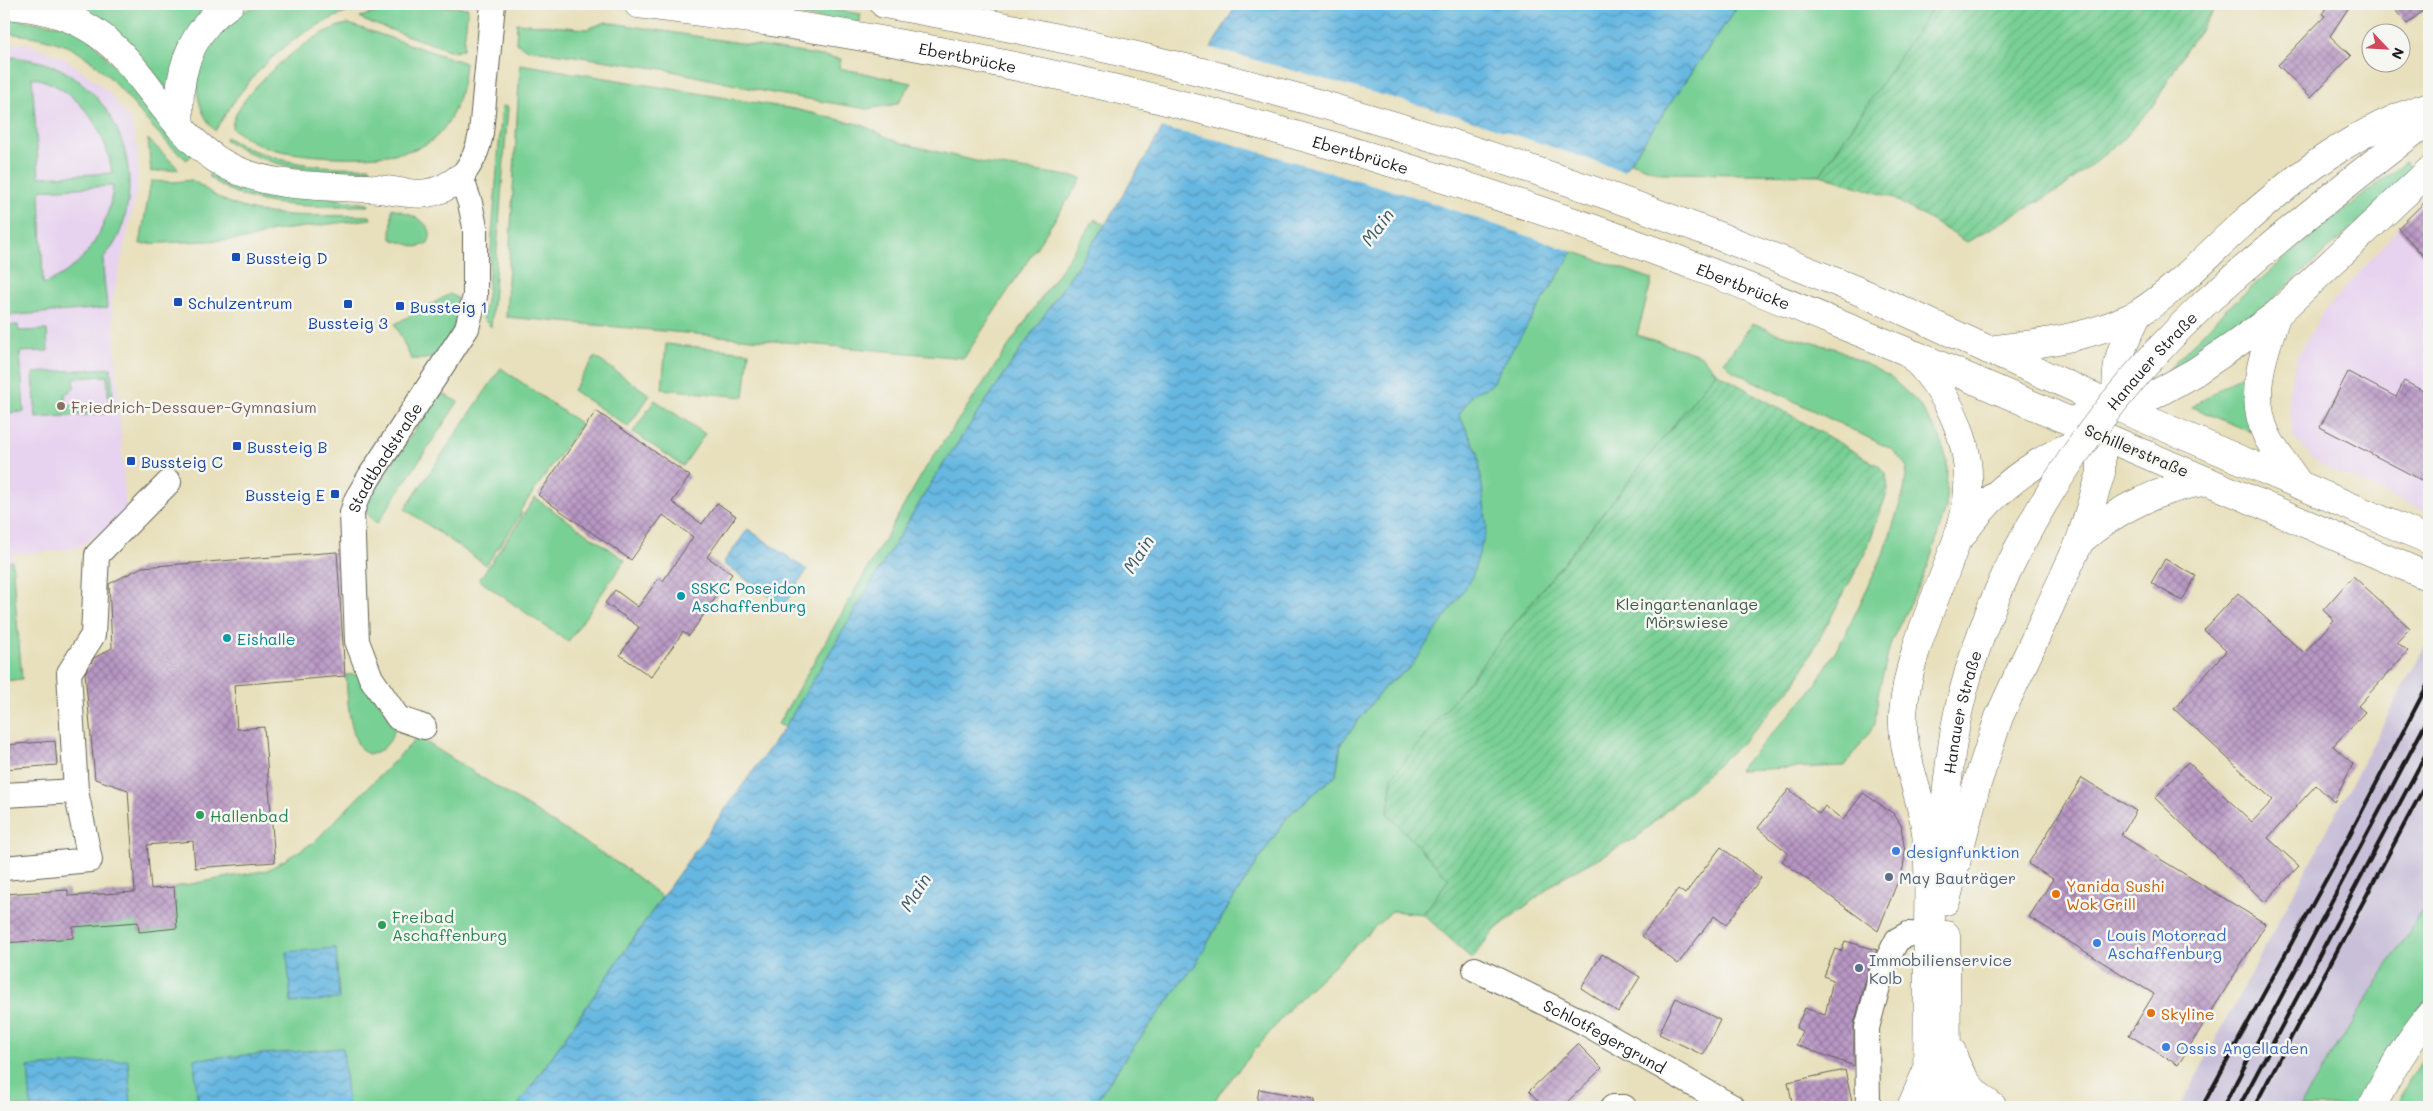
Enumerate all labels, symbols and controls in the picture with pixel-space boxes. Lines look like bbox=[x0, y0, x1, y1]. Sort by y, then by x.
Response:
north arrow bbox=[2360, 22, 2410, 72]
street label: Ebertbrücke bbox=[917, 37, 1019, 77]
text: N bbox=[2387, 45, 2409, 63]
street label: Ebertbrücke bbox=[1310, 130, 1411, 178]
water label: Main bbox=[1355, 203, 1399, 251]
place label: Bussteig D bbox=[246, 247, 327, 268]
marker: Bussteig D bbox=[230, 251, 242, 263]
street label: Ebertbrücke bbox=[1694, 257, 1794, 314]
place label: Schulzentrum bbox=[188, 292, 292, 313]
marker: Schulzentrum bbox=[172, 296, 184, 308]
place label: Bussteig 1 bbox=[410, 296, 488, 317]
marker: Bussteig 3 bbox=[342, 298, 354, 310]
marker: Bussteig 1 bbox=[394, 300, 406, 312]
street label: Hanauer Straße bbox=[2101, 306, 2201, 414]
place label: Bussteig 3 bbox=[308, 312, 388, 333]
place label: Friedrich-Dessauer-Gymnasium bbox=[71, 396, 317, 417]
street label: Stadtbadstraße bbox=[342, 398, 426, 515]
marker: Friedrich-Dessauer-Gymnasium bbox=[55, 400, 67, 412]
street label: Schillerstraße bbox=[2082, 419, 2192, 481]
place label: Bussteig B bbox=[247, 436, 327, 457]
marker: Bussteig B bbox=[231, 440, 243, 452]
place label: Bussteig C bbox=[141, 451, 223, 472]
marker: Bussteig C bbox=[125, 455, 137, 467]
place label: Bussteig E bbox=[245, 484, 325, 505]
marker: Bussteig E bbox=[329, 488, 341, 500]
water label: Main bbox=[1117, 530, 1159, 578]
place label: SSKC Poseidon Aschaffenburg bbox=[691, 577, 806, 616]
marker: SSKC Poseidon Aschaffenburg bbox=[675, 590, 687, 602]
park label: Kleingartenanlage Mörswiese bbox=[1616, 593, 1758, 632]
place label: Eishalle bbox=[237, 628, 296, 649]
marker: Eishalle bbox=[221, 632, 233, 644]
street label: Hanauer Straße bbox=[1938, 647, 1985, 775]
place label: Hallenbad bbox=[210, 805, 288, 826]
marker: Hallenbad bbox=[194, 809, 206, 821]
place label: designfunktion bbox=[1906, 841, 2020, 862]
marker: designfunktion bbox=[1890, 845, 1902, 857]
place label: May Bauträger bbox=[1899, 867, 2016, 888]
water label: Main bbox=[894, 868, 936, 916]
marker: May Bauträger bbox=[1883, 871, 1895, 883]
place label: Yanida Sushi Wok Grill bbox=[2066, 875, 2165, 914]
marker: Yanida Sushi Wok Grill bbox=[2050, 888, 2062, 900]
place label: Freibad Aschaffenburg bbox=[392, 906, 507, 945]
marker: Freibad Aschaffenburg bbox=[376, 919, 388, 931]
place label: Louis Motorrad Aschaffenburg bbox=[2107, 924, 2226, 963]
marker: Louis Motorrad Aschaffenburg bbox=[2091, 937, 2103, 949]
place label: Immobilienservice Kolb bbox=[1869, 949, 2012, 988]
marker: Immobilienservice Kolb bbox=[1853, 962, 1865, 974]
street label: Schlotfegergrund bbox=[1540, 994, 1670, 1077]
place label: Skyline bbox=[2161, 1003, 2215, 1024]
marker: Skyline bbox=[2145, 1007, 2157, 1019]
place label: Ossis Angelladen bbox=[2176, 1037, 2308, 1058]
marker: Ossis Angelladen bbox=[2160, 1041, 2172, 1053]

